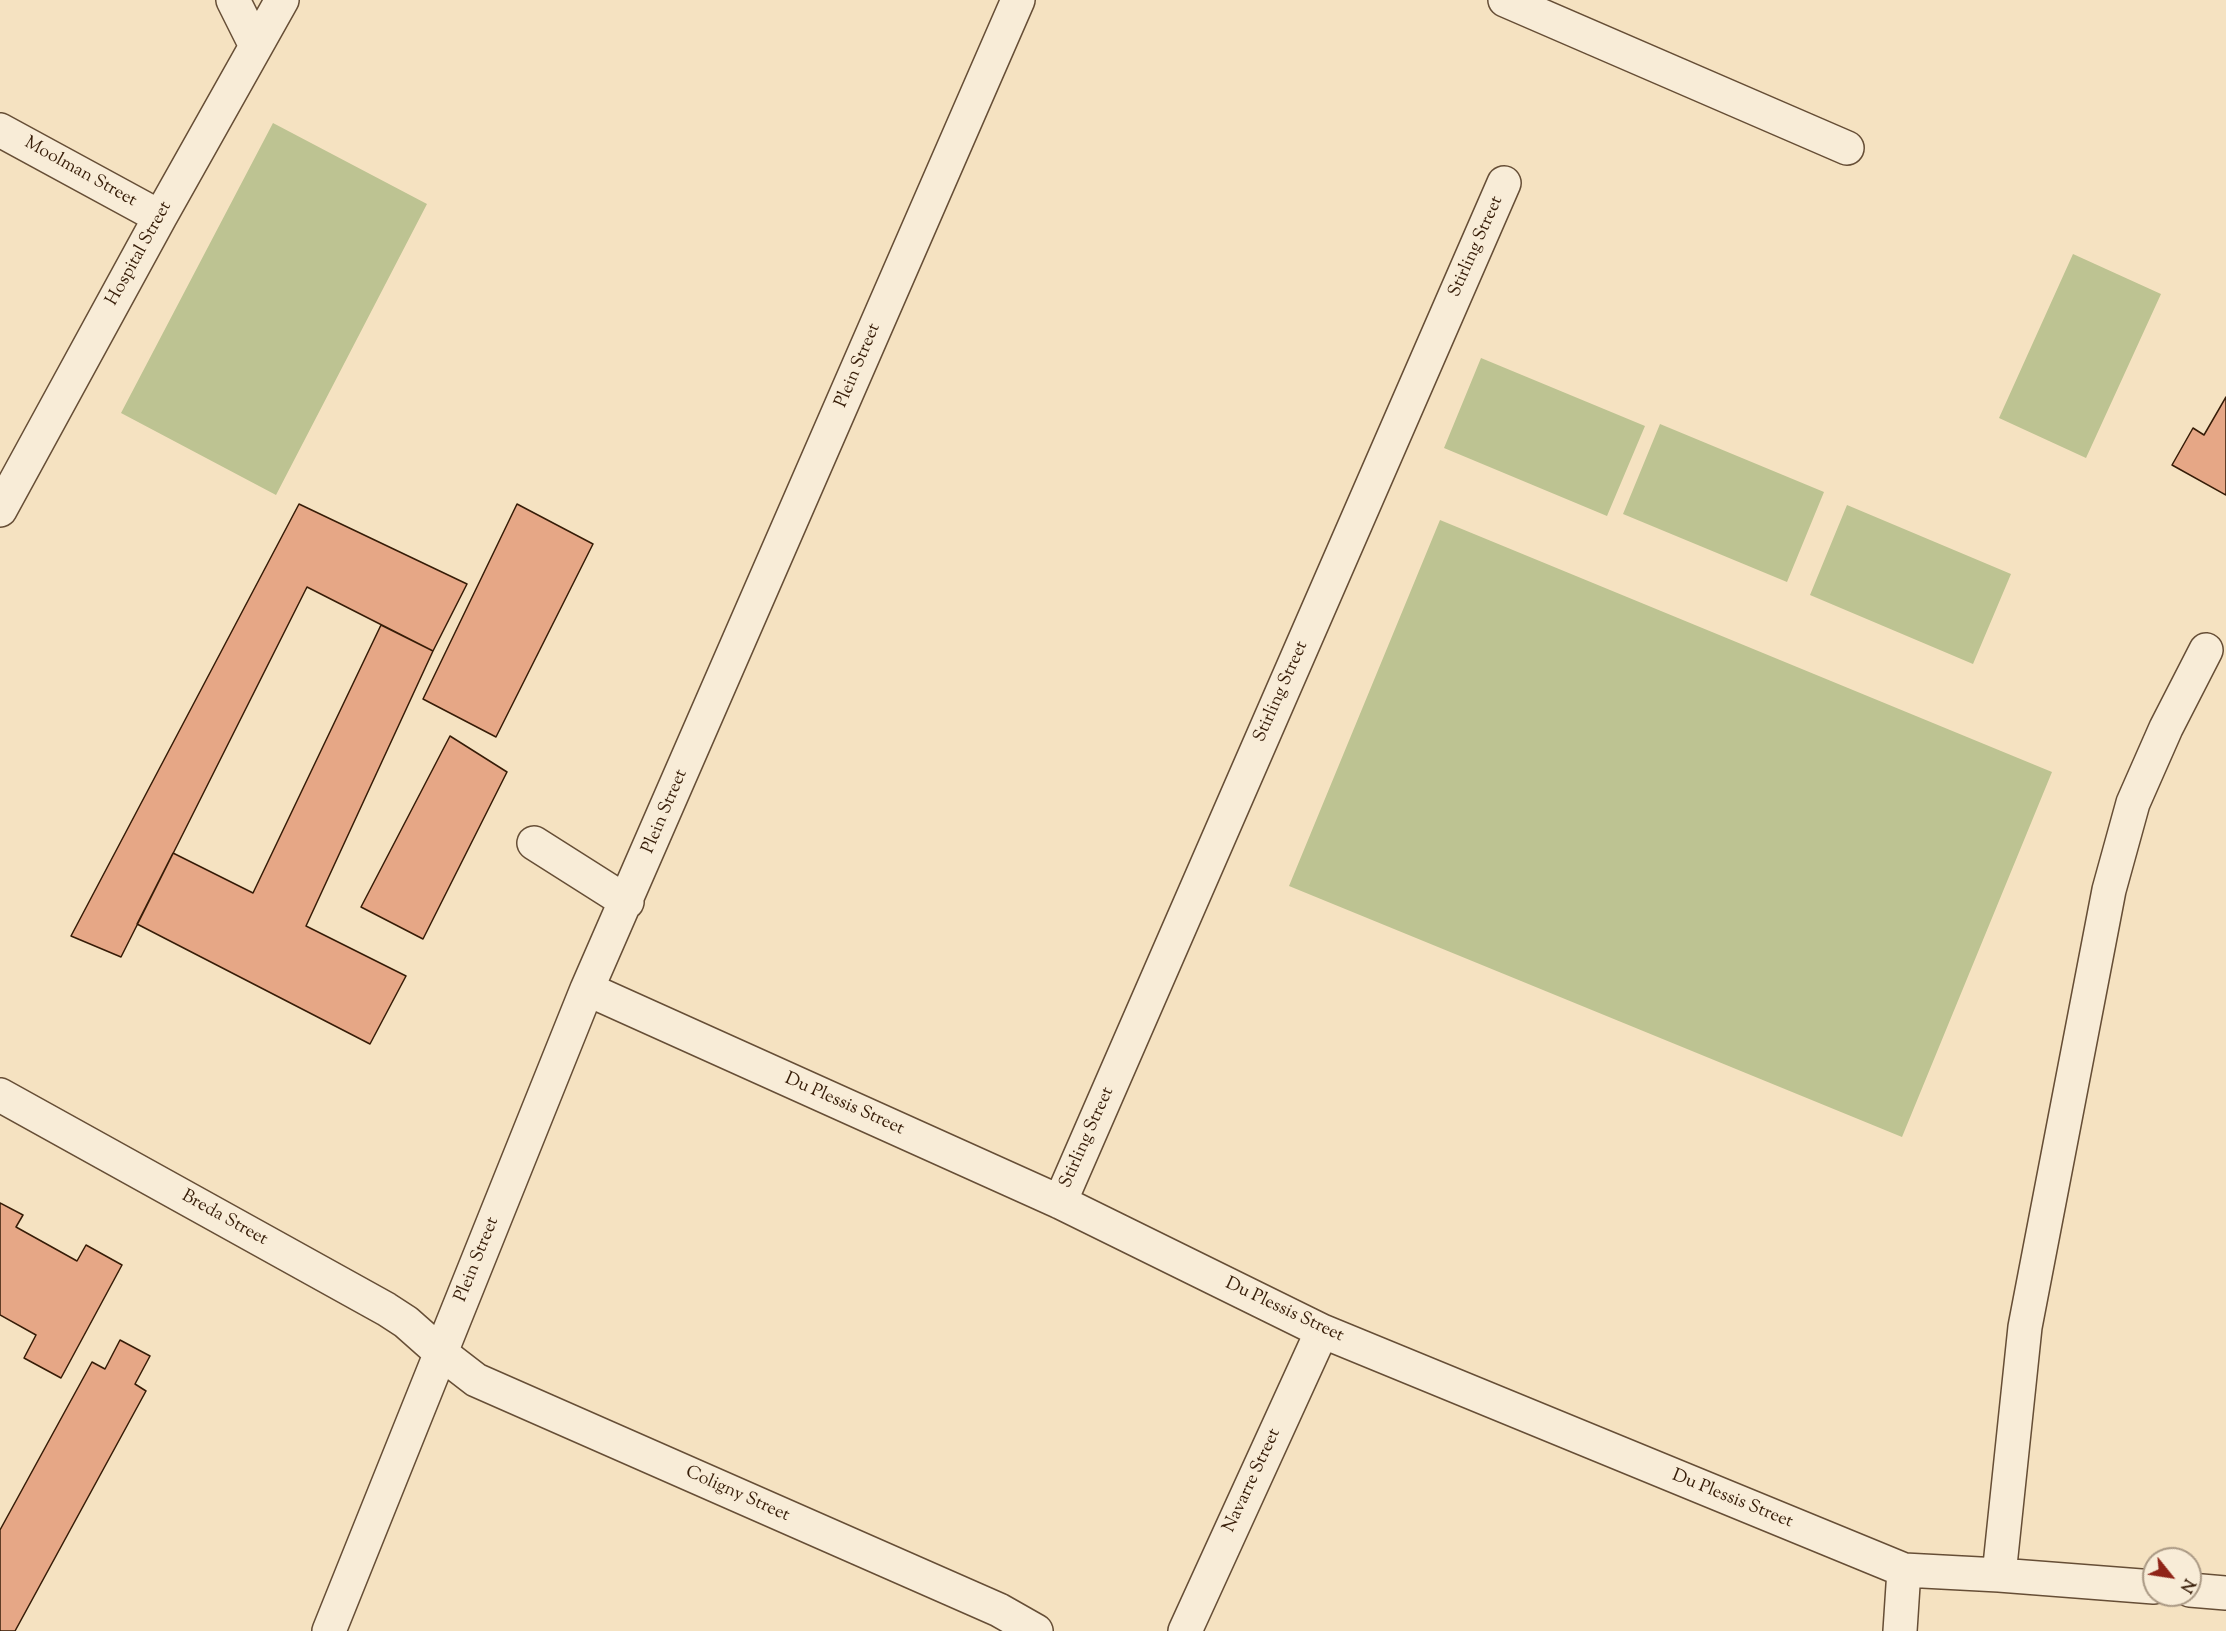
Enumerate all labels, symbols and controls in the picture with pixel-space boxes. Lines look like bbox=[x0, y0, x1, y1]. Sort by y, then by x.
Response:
street label: Moolman Street bbox=[20, 133, 140, 213]
street label: Stirling Street bbox=[1445, 193, 1509, 301]
street label: Hospital Street bbox=[102, 198, 178, 310]
street label: Plein Street bbox=[832, 321, 886, 411]
street label: Stirling Street bbox=[1250, 638, 1314, 746]
street label: Plein Street bbox=[639, 767, 693, 857]
street label: Du Plessis Street bbox=[781, 1069, 907, 1141]
street label: Stirling Street bbox=[1056, 1084, 1120, 1192]
street label: Breda Street bbox=[177, 1186, 271, 1252]
street label: Plein Street bbox=[451, 1214, 505, 1306]
street label: Du Plessis Street bbox=[1221, 1274, 1347, 1348]
street label: Navarre Street bbox=[1220, 1426, 1286, 1536]
street label: Coligny Street bbox=[681, 1462, 793, 1528]
street label: Du Plessis Street bbox=[1668, 1466, 1796, 1534]
north arrow bbox=[2142, 1547, 2202, 1607]
text: N bbox=[2173, 1574, 2199, 1597]

